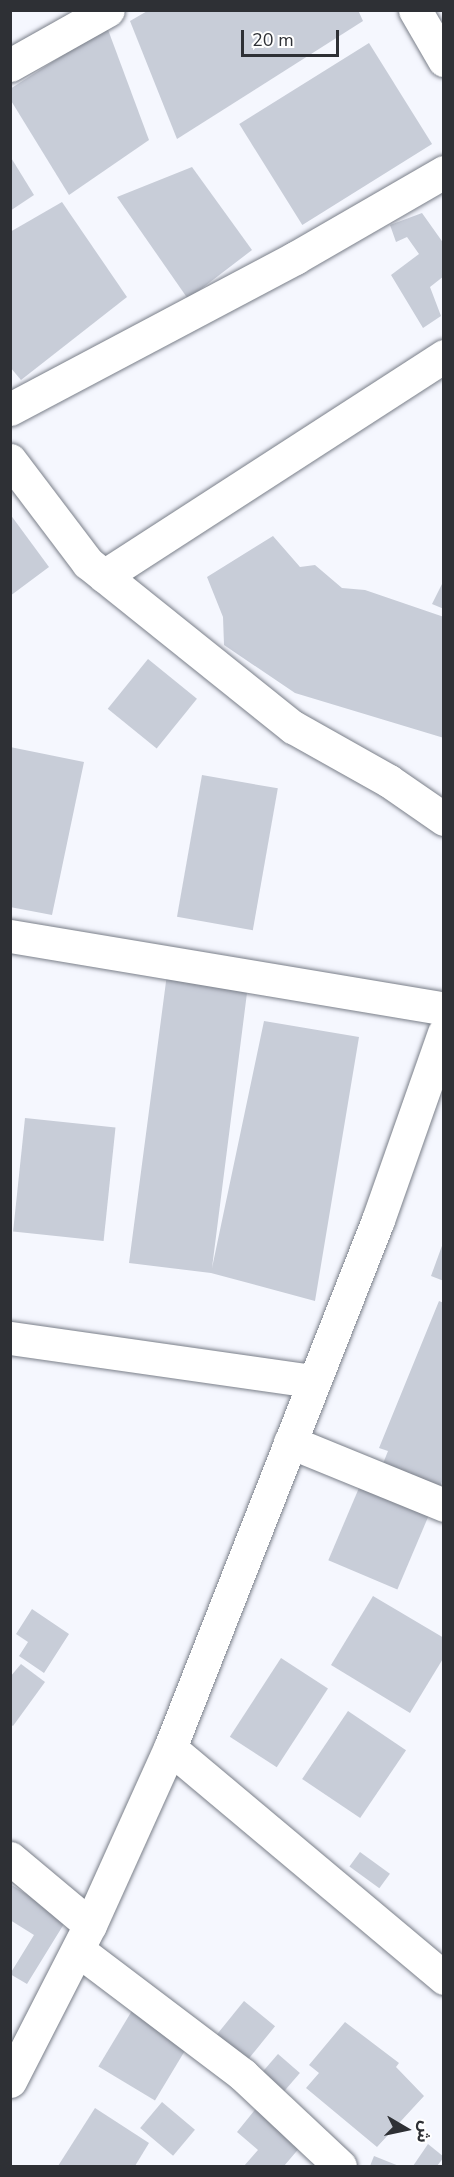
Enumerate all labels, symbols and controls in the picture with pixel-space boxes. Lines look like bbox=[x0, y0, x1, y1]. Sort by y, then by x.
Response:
scale bar bbox=[244, 18, 342, 56]
text: 20 m bbox=[252, 28, 294, 52]
north arrow bbox=[376, 2099, 436, 2159]
text: ش bbox=[411, 2119, 436, 2144]

